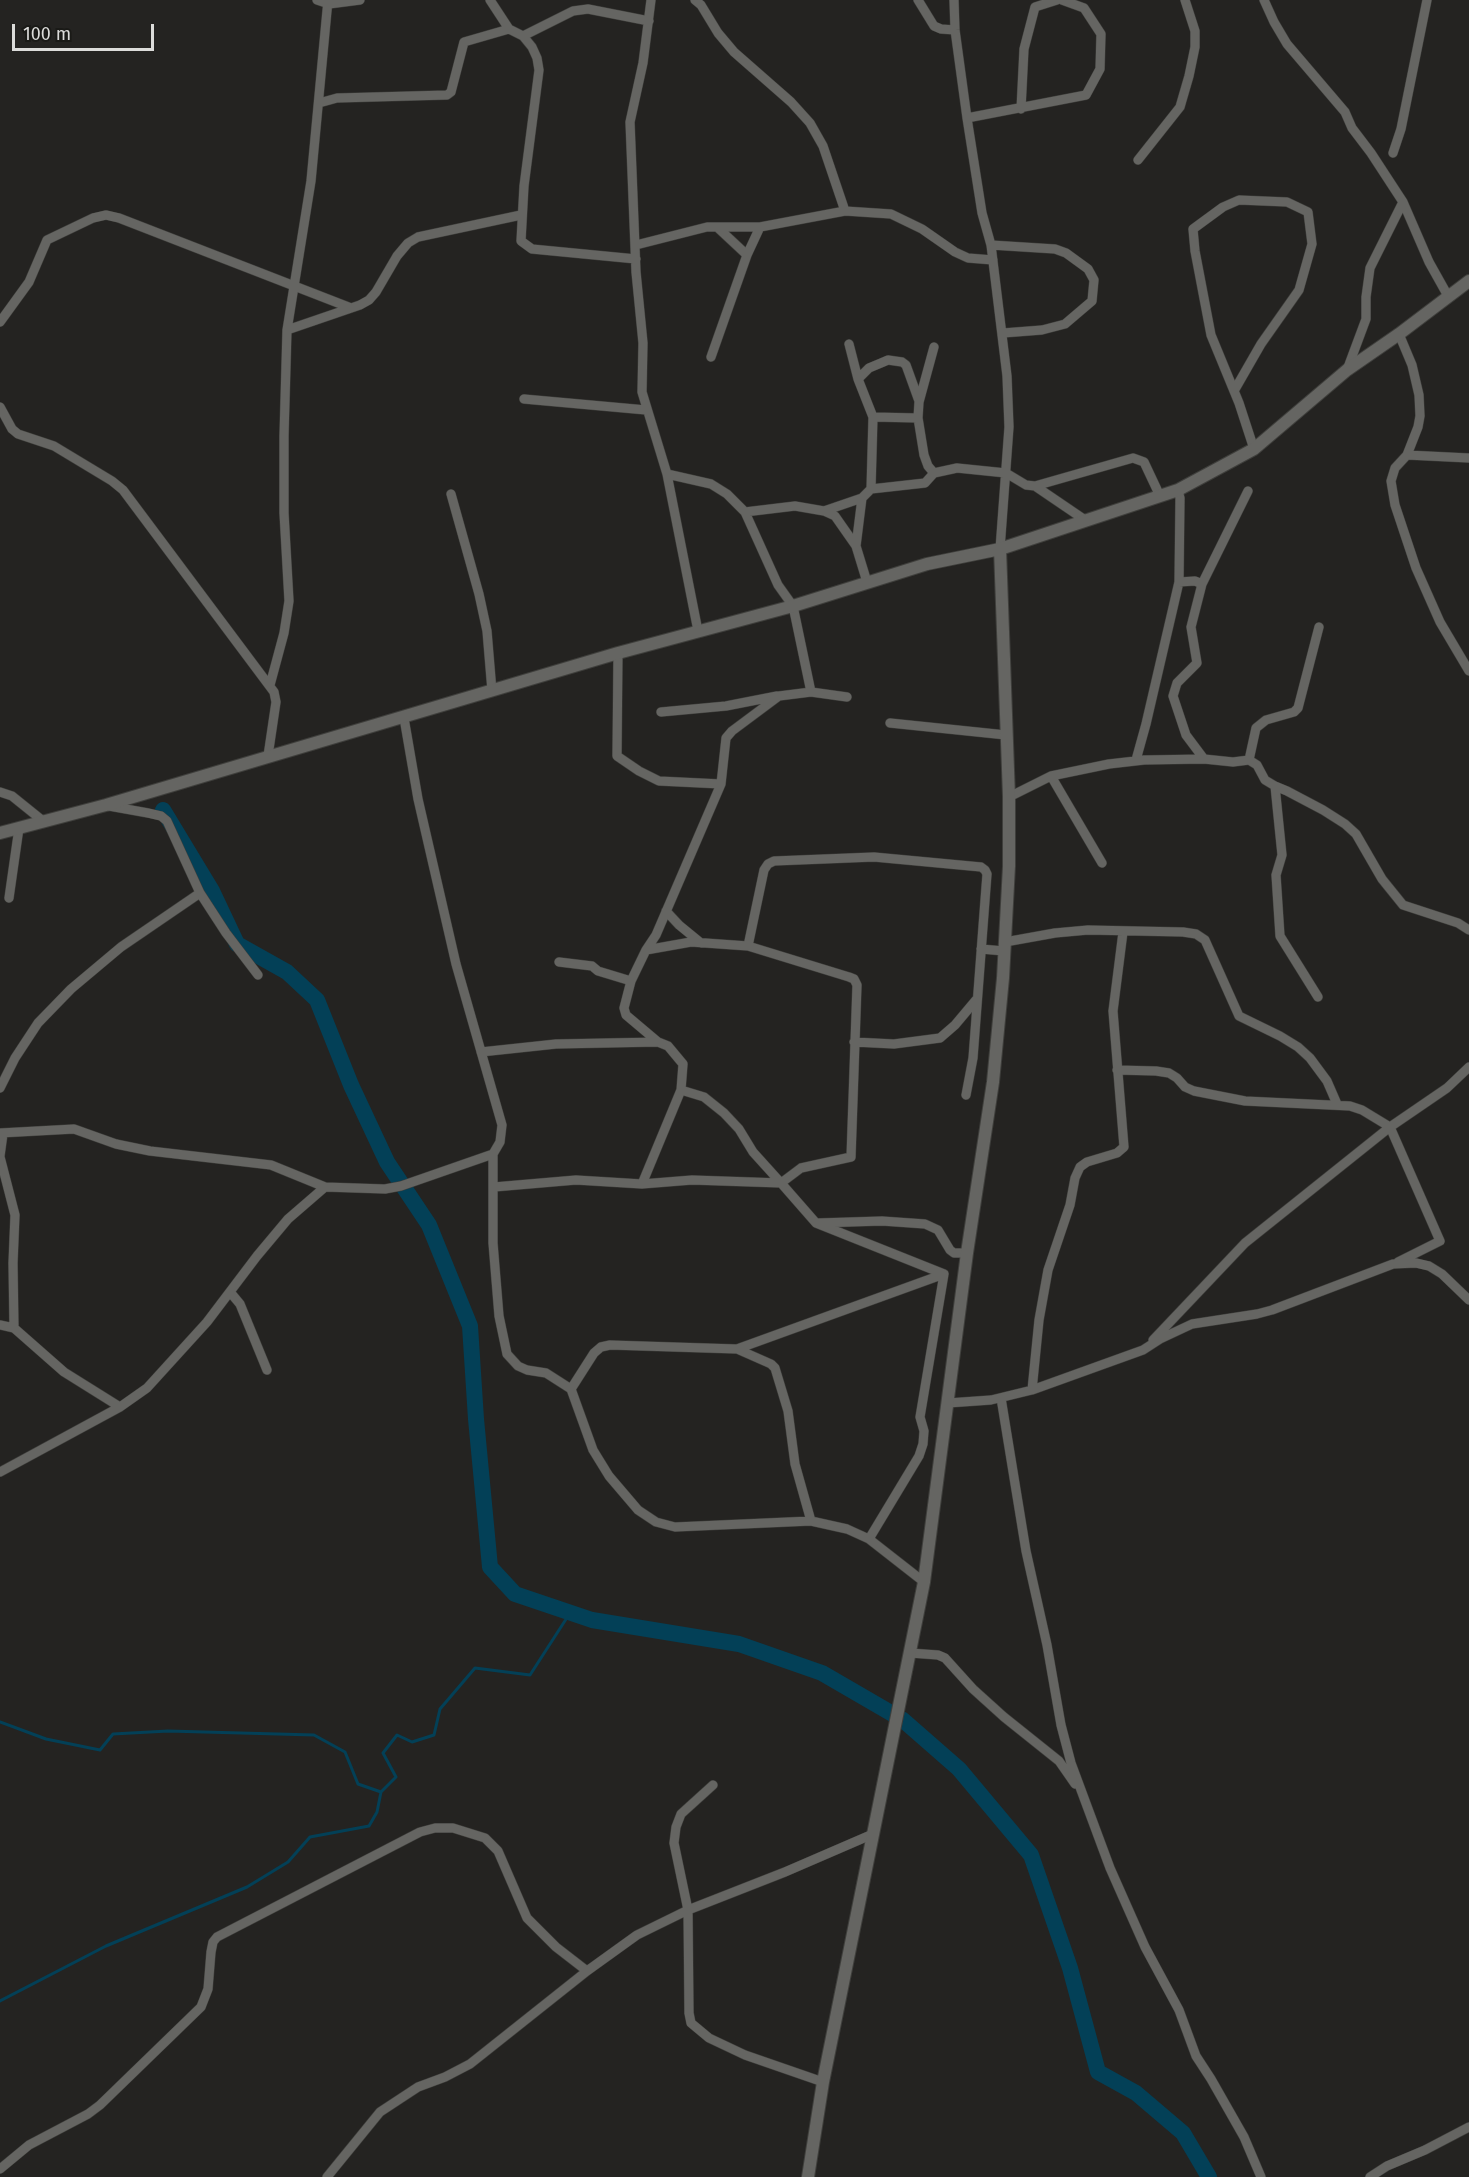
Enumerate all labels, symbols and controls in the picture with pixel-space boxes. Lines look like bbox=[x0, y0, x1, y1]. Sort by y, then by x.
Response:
scale bar bbox=[15, 12, 158, 50]
text: 100 m bbox=[23, 23, 71, 45]

